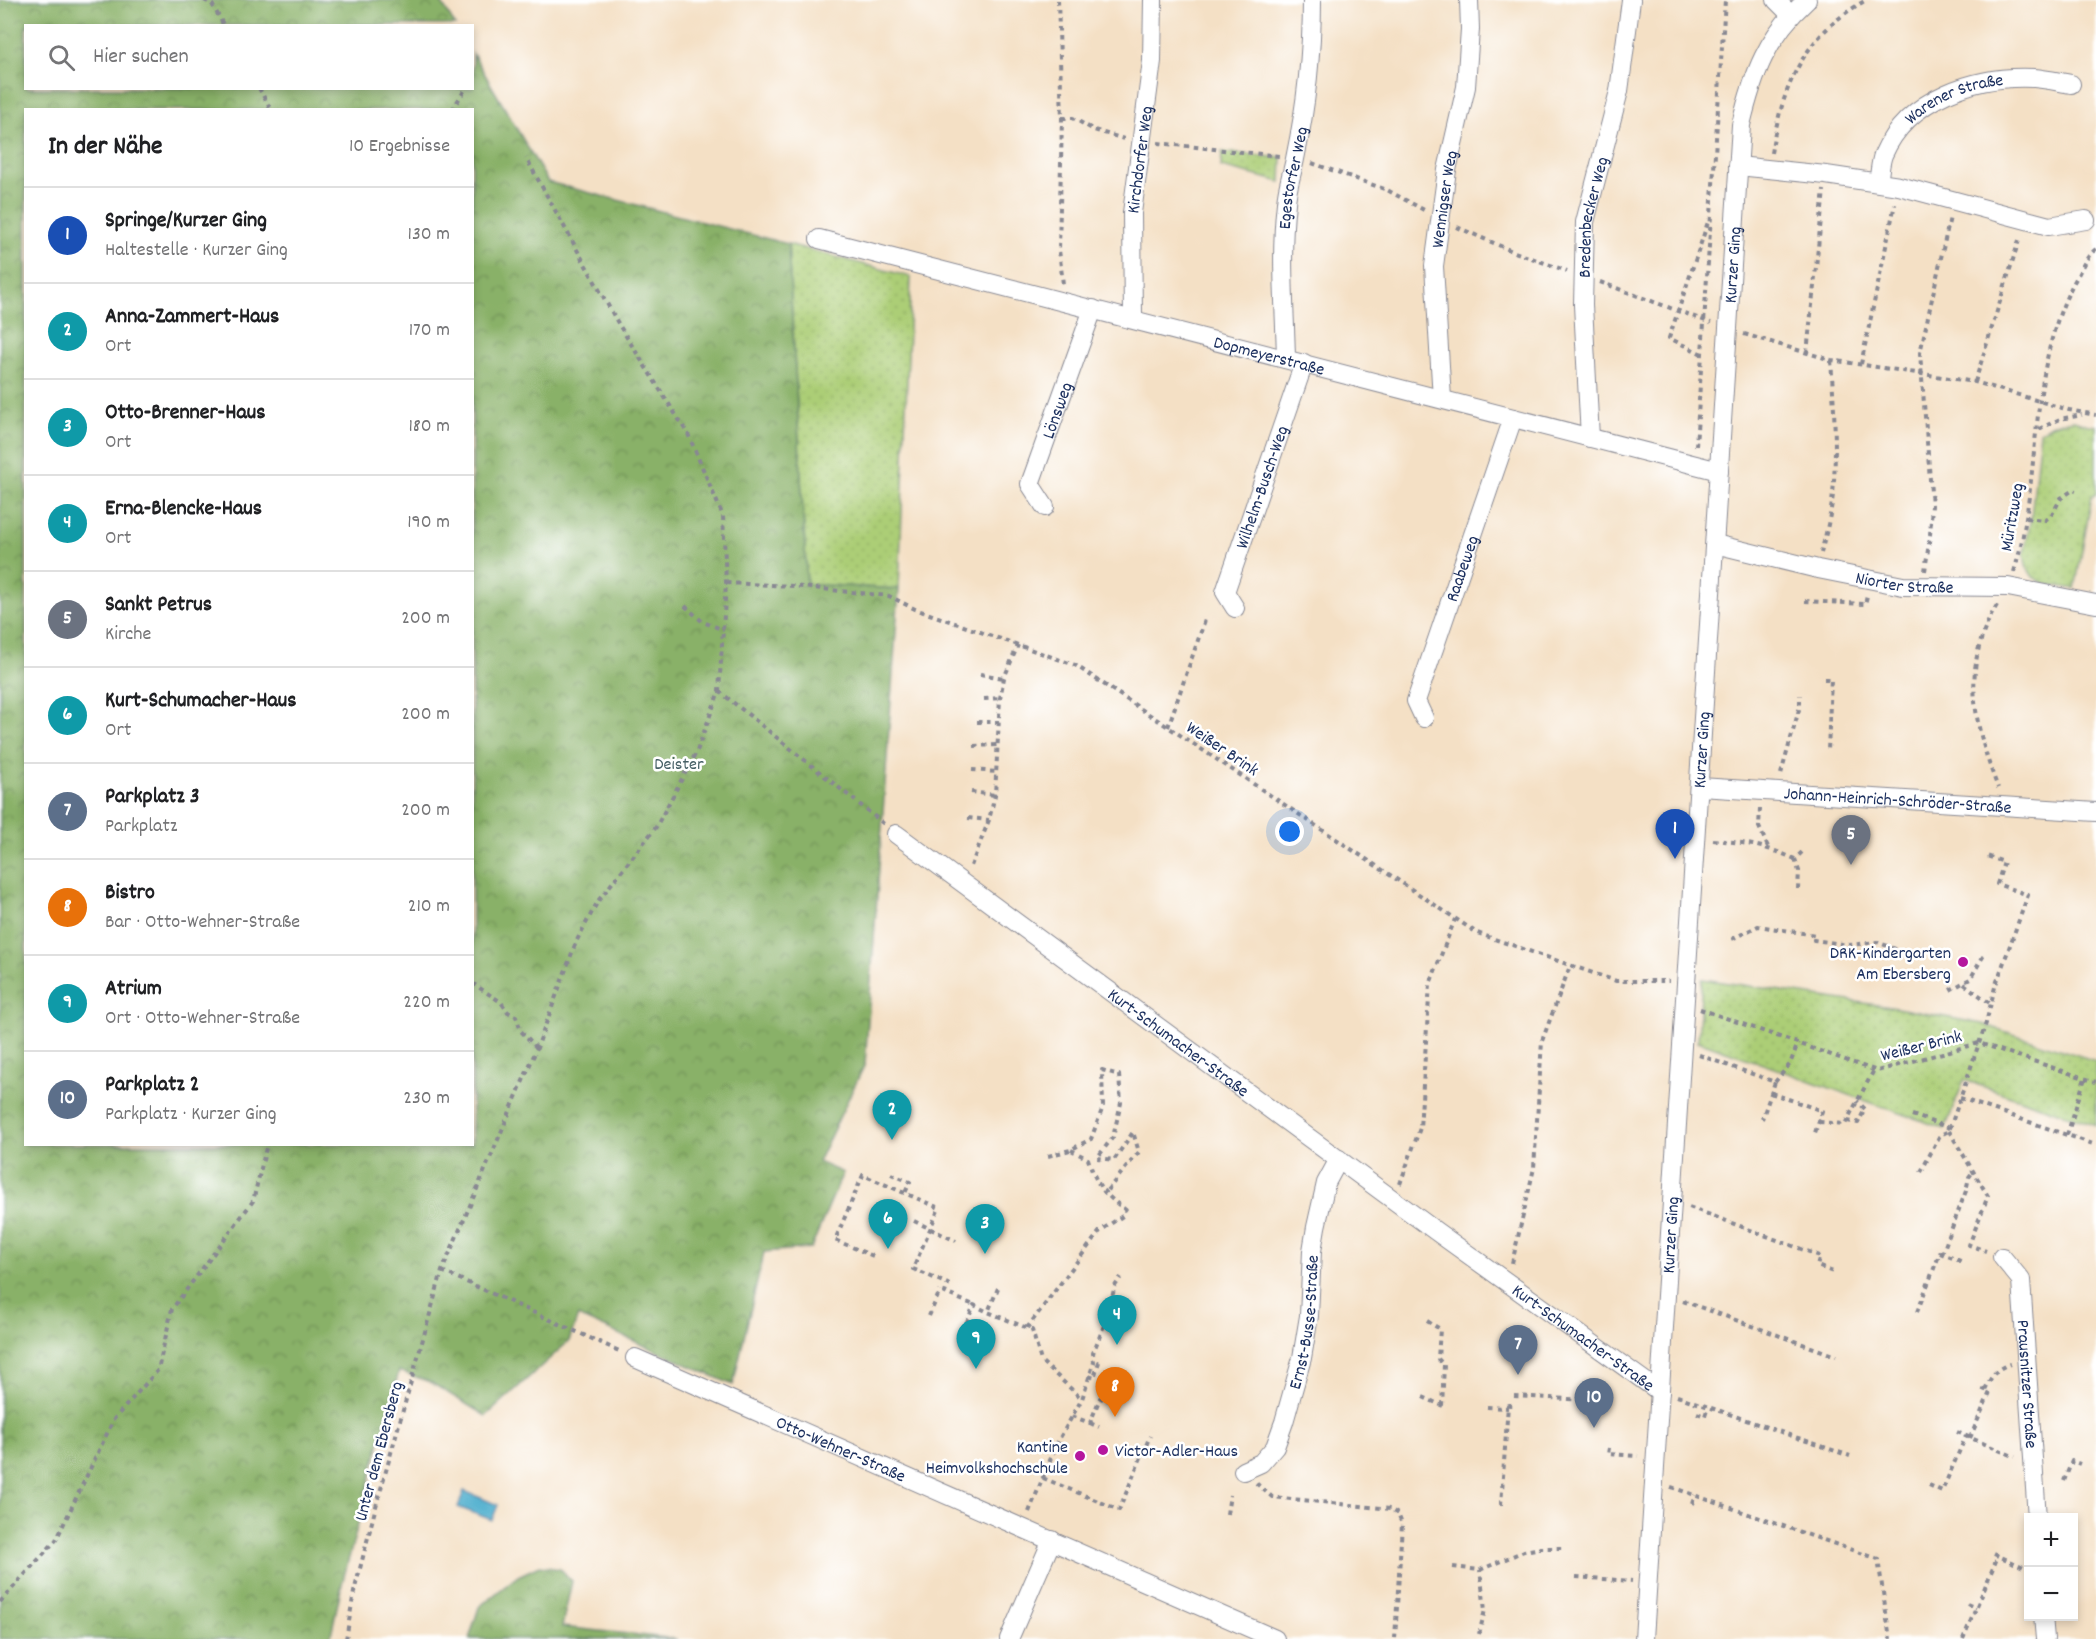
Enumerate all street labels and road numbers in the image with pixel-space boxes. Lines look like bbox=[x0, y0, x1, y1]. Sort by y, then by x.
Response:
street label: Warener Straße bbox=[1900, 69, 2005, 131]
street label: Kirchdorfer Weg bbox=[1122, 104, 1161, 215]
street label: Egestorfer Weg bbox=[1274, 125, 1316, 230]
street label: Wennigser Weg bbox=[1427, 148, 1466, 250]
street label: Bredenbecker Weg bbox=[1574, 154, 1616, 278]
street label: Kurzer Ging bbox=[1720, 226, 1749, 304]
street label: Dopmeyerstraße bbox=[1210, 331, 1327, 384]
street label: Lönsweg bbox=[1037, 379, 1081, 443]
street label: Wilhelm-Busch-Weg bbox=[1231, 423, 1296, 553]
street label: Müritzweg bbox=[1995, 481, 2032, 554]
street label: Raabeweg bbox=[1441, 532, 1487, 606]
street label: Niorter Straße bbox=[1853, 567, 1954, 601]
street label: Kurzer Ging bbox=[1689, 711, 1718, 789]
street label: Weißer Brink bbox=[1180, 716, 1263, 784]
street label: Johann-Heinrich-Schröder-Straße bbox=[1783, 782, 2012, 822]
street label: Kurt-Schumacher-Straße bbox=[1101, 984, 1253, 1105]
street label: Weißer Brink bbox=[1878, 1025, 1965, 1070]
street label: Kurzer Ging bbox=[1657, 1196, 1687, 1274]
street label: Ernst-Busse-Straße bbox=[1284, 1254, 1327, 1393]
street label: Kurt-Schumacher-Straße bbox=[1506, 1279, 1659, 1399]
street label: Prausnitzer Straße bbox=[2009, 1319, 2042, 1449]
street label: Unter dem Ebersberg bbox=[350, 1379, 411, 1524]
street label: Otto-Wehner-Straße bbox=[771, 1411, 909, 1490]

